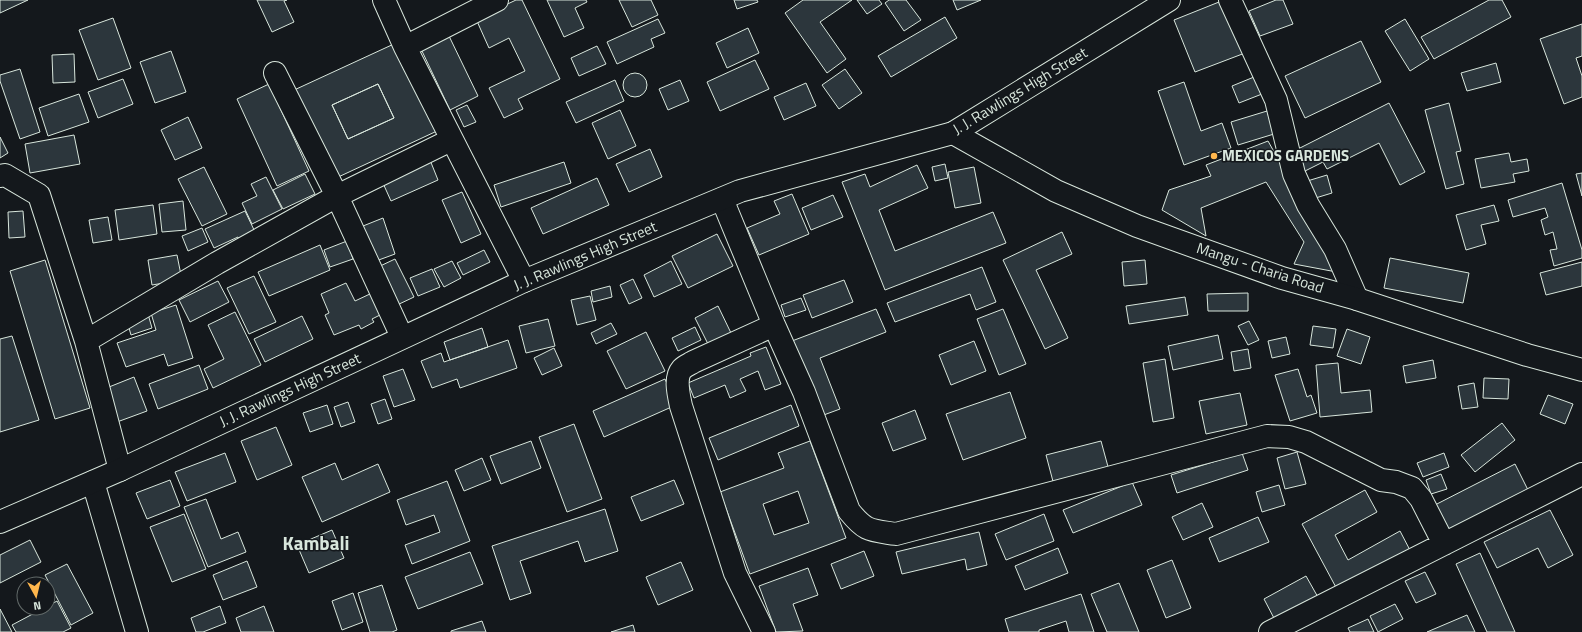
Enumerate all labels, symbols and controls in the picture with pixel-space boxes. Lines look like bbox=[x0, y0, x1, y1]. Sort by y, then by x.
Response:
street label: J. J. Rawlings High Street bbox=[948, 41, 1092, 140]
place label: MEXICOS GARDENS bbox=[1222, 144, 1349, 167]
marker: MEXICOS GARDENS bbox=[1209, 151, 1219, 161]
street label: J. J. Rawlings High Street bbox=[509, 215, 661, 296]
street label: Mangu - Charia Road bbox=[1194, 236, 1327, 299]
street label: J. J. Rawlings High Street bbox=[215, 346, 365, 432]
district label: Kambali bbox=[283, 528, 349, 557]
north arrow bbox=[16, 576, 56, 616]
text: N bbox=[33, 597, 42, 614]

